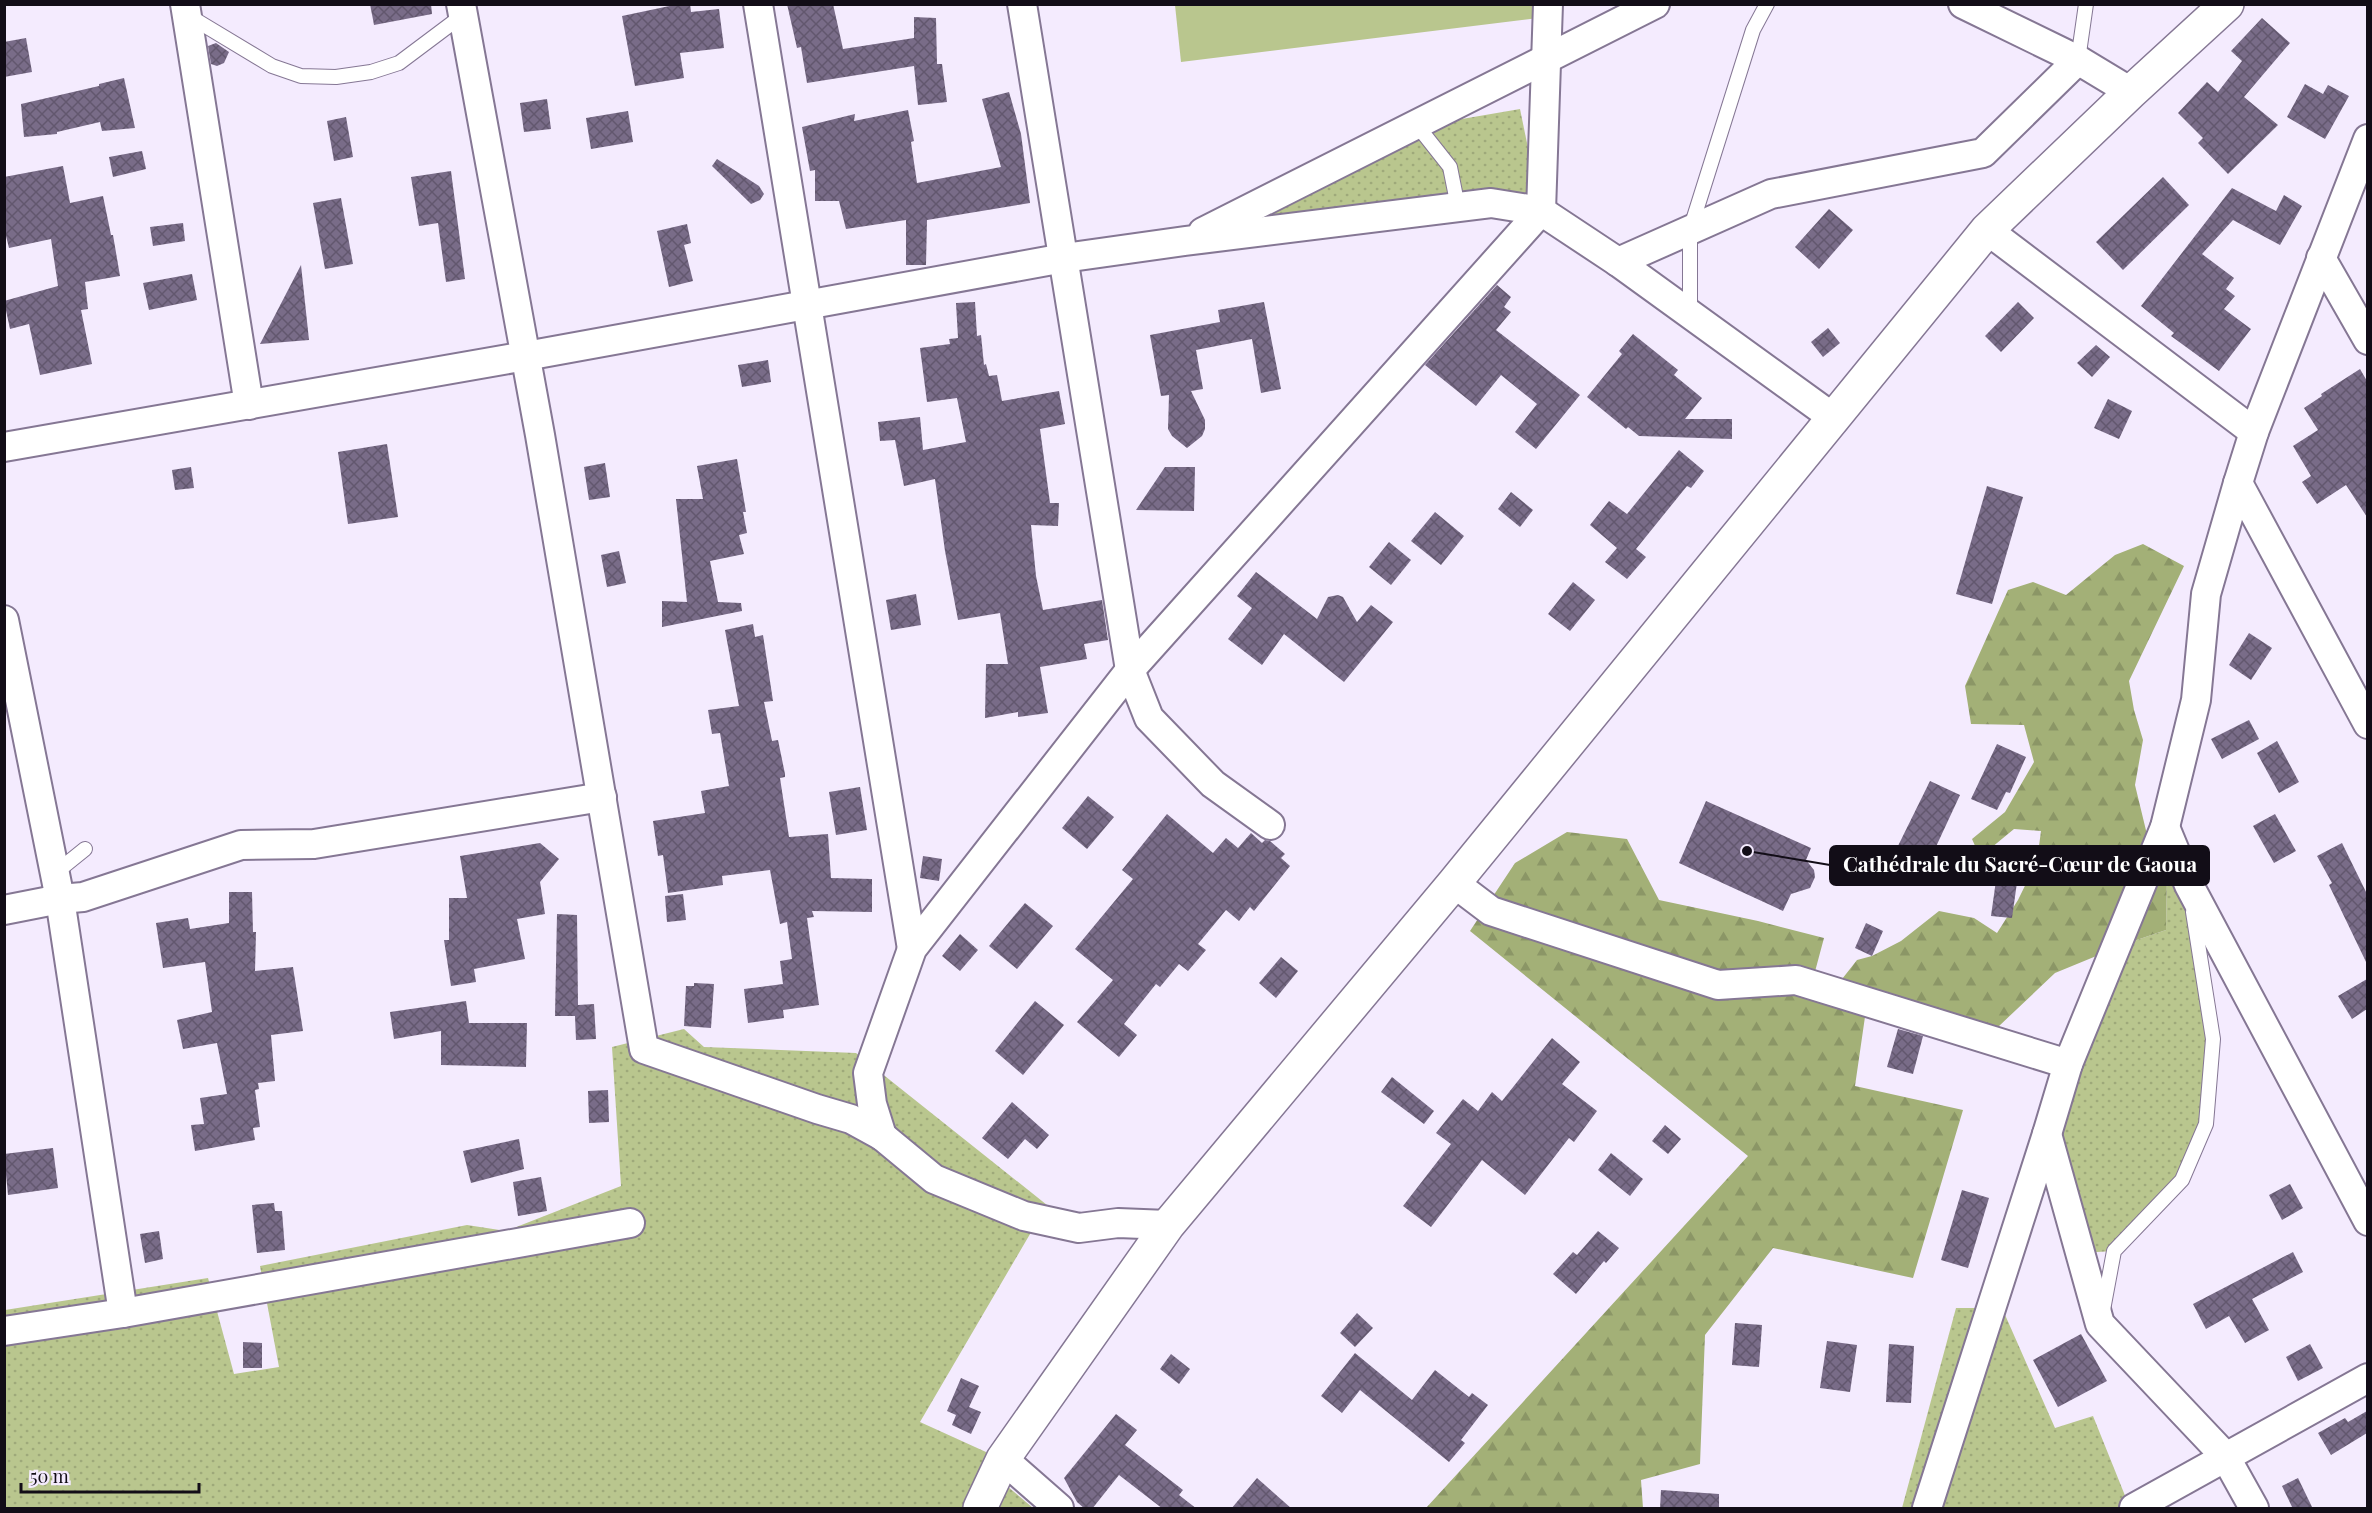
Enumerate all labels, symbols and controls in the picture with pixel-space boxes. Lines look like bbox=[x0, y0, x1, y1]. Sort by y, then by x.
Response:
callout: Cathédrale du Sacré-Cœur de Gaoua bbox=[1830, 846, 2209, 885]
text: Cathédrale du Sacré-Cœur de Gaoua bbox=[1843, 849, 2197, 877]
scale bar bbox=[21, 1456, 200, 1494]
text: 50 m bbox=[30, 1464, 69, 1488]

